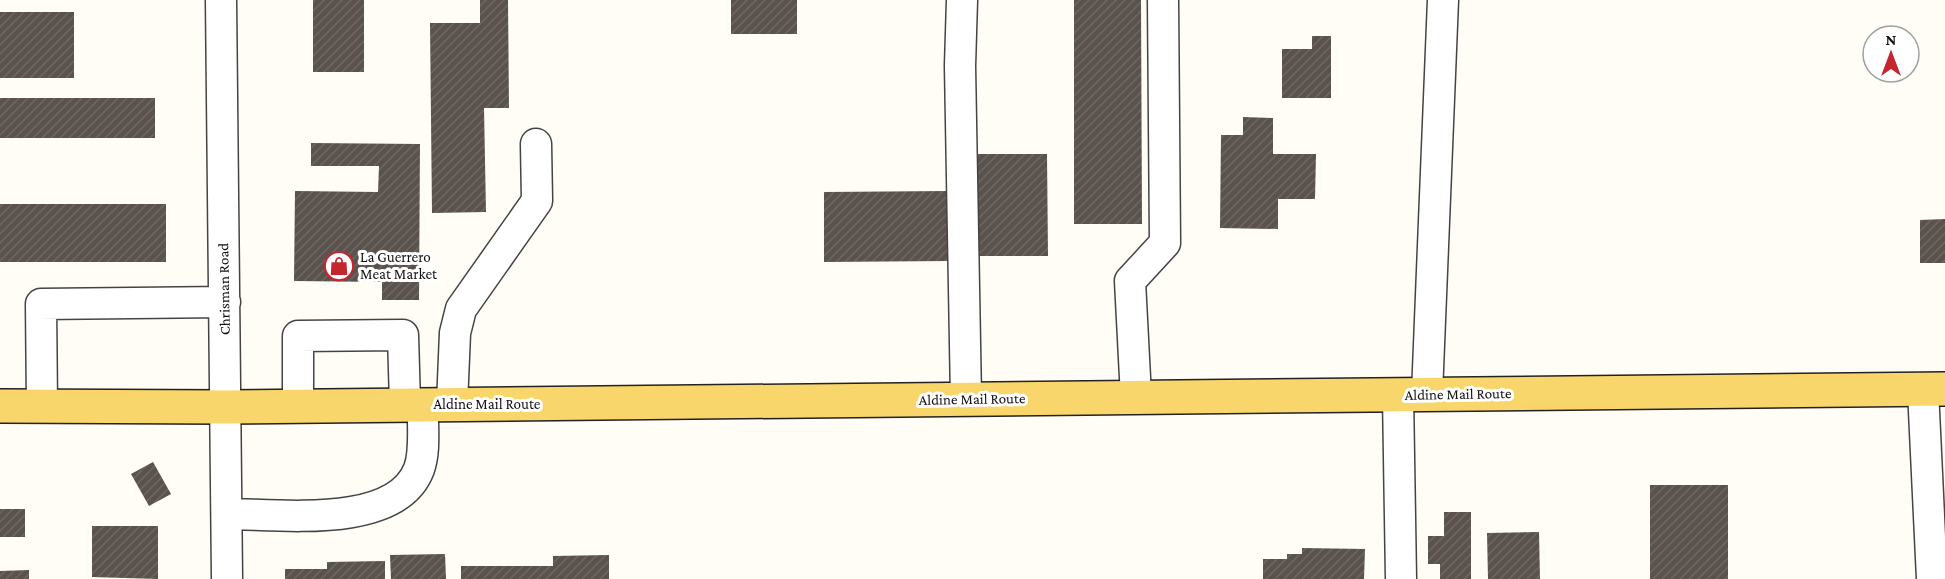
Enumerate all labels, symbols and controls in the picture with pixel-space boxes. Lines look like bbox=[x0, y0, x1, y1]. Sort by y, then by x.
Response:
north arrow bbox=[1861, 24, 1921, 84]
text: N bbox=[1886, 31, 1897, 48]
street label: Chrisman Road bbox=[215, 243, 233, 335]
place label: La Guerrero Meat Market bbox=[360, 249, 438, 282]
shop icon: La Guerrero Meat Market bbox=[323, 250, 355, 282]
street label: Aldine Mail Route bbox=[1404, 385, 1512, 403]
street label: Aldine Mail Route bbox=[918, 390, 1026, 408]
street label: Aldine Mail Route bbox=[434, 396, 541, 412]

